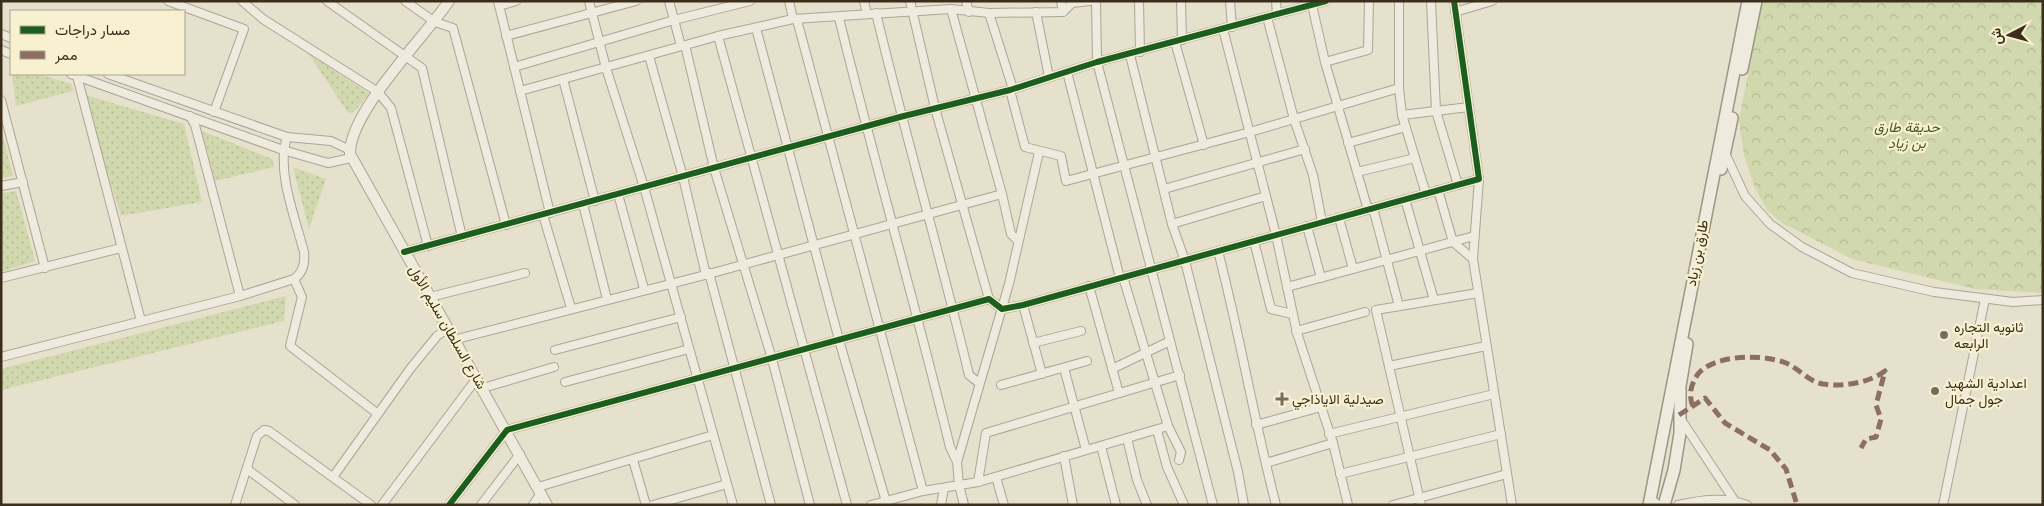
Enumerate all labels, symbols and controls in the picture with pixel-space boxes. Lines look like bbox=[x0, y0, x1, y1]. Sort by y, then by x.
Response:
legend bbox=[10, 10, 185, 75]
north arrow bbox=[1984, 10, 2034, 60]
text: مسار دراجات bbox=[55, 19, 130, 39]
text: ش bbox=[1985, 27, 2006, 46]
text: ممر bbox=[54, 44, 77, 64]
park label: حديقة طارق بن زياد bbox=[1874, 117, 1941, 152]
street label: طارق بن زياد bbox=[1681, 218, 1712, 288]
street label: شارع السلطان سليم الأول bbox=[403, 261, 492, 393]
place label: ثانويه التجاره الرابعه bbox=[1954, 317, 2024, 352]
marker: ثانويه التجاره الرابعه bbox=[1938, 329, 1950, 341]
place label: اعدادية الشهيد جول جمال bbox=[1945, 373, 2027, 409]
marker: اعدادية الشهيد جول جمال bbox=[1929, 385, 1941, 397]
place label: صيدلية الاياذاجي bbox=[1292, 389, 1384, 411]
marker: صيدلية الاياذاجي bbox=[1276, 393, 1288, 405]

